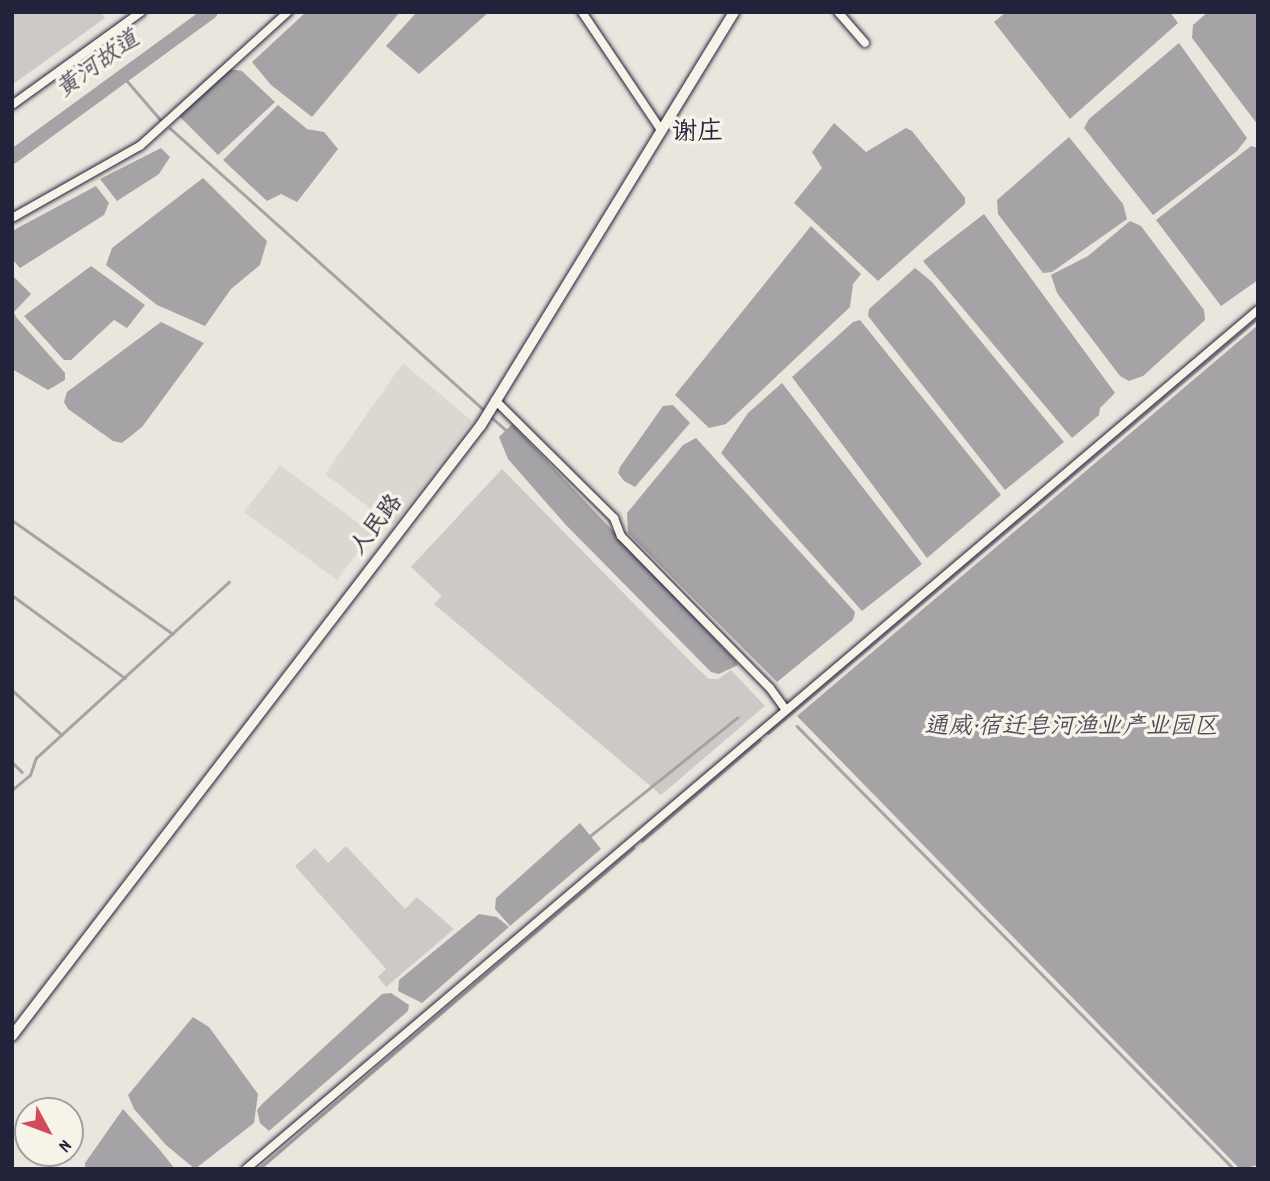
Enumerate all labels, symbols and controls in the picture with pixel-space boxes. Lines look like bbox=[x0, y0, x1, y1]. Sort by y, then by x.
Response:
water label: 黄河故道 bbox=[52, 26, 146, 106]
district label: 谢庄 bbox=[671, 118, 723, 150]
street label: 人民路 bbox=[346, 490, 410, 562]
water label: 通威·宿迁皂河渔业产业园区 bbox=[924, 715, 1218, 743]
north arrow bbox=[14, 1097, 84, 1167]
text: N bbox=[50, 1132, 77, 1157]

